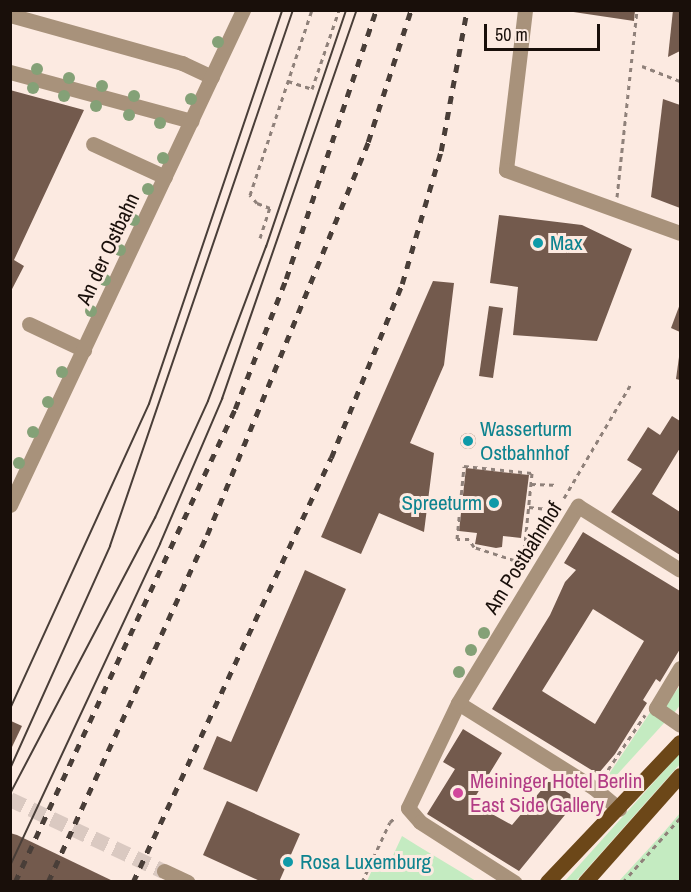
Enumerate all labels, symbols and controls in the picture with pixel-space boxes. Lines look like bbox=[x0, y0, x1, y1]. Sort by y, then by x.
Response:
scale bar bbox=[487, 12, 602, 50]
text: 50 m bbox=[495, 22, 528, 47]
street label: An der Ostbahn bbox=[71, 189, 145, 309]
place label: Max bbox=[550, 230, 583, 256]
marker: Max bbox=[531, 236, 545, 250]
place label: Wasserturm Ostbahnhof bbox=[480, 416, 572, 466]
marker: Wasserturm Ostbahnhof bbox=[461, 434, 475, 448]
place label: Spreeturm bbox=[402, 490, 482, 516]
marker: Spreeturm bbox=[487, 496, 501, 510]
street label: Am Postbahnhof bbox=[479, 497, 567, 619]
place label: Meininger Hotel Berlin East Side Gallery bbox=[470, 768, 642, 818]
marker: Meininger Hotel Berlin East Side Gallery bbox=[451, 786, 465, 800]
place label: Rosa Luxemburg bbox=[300, 849, 431, 875]
marker: Rosa Luxemburg bbox=[281, 855, 295, 869]

